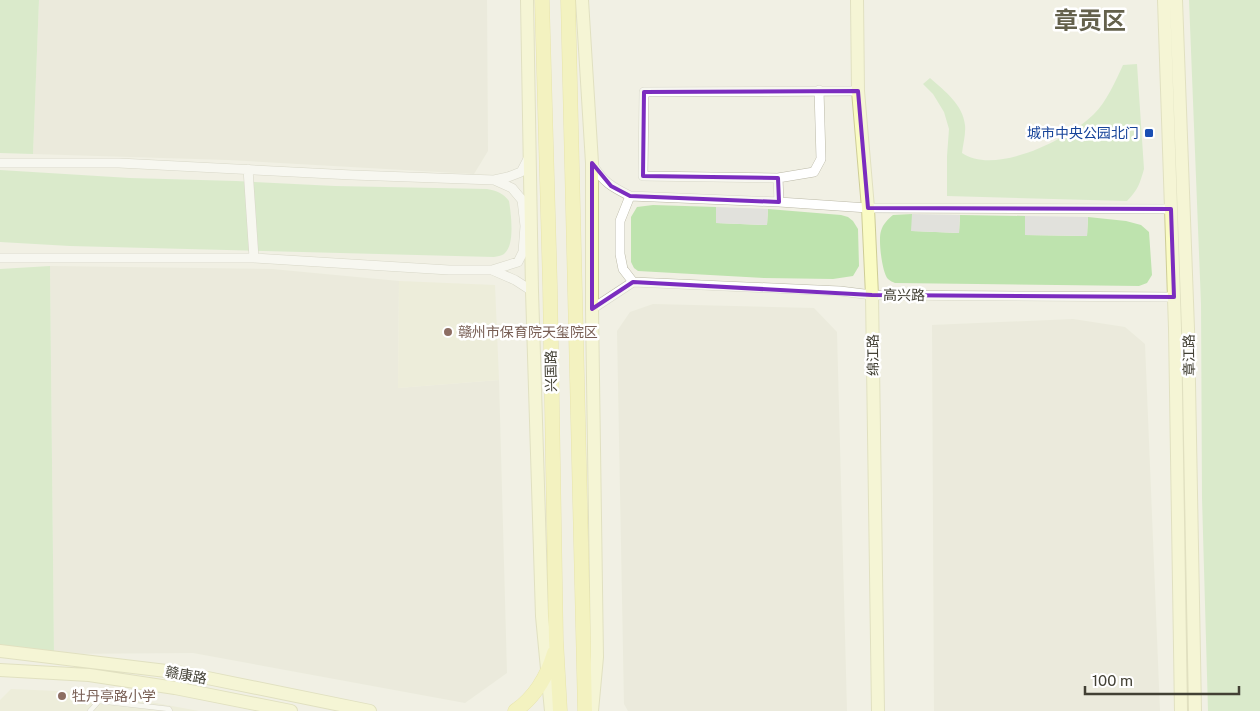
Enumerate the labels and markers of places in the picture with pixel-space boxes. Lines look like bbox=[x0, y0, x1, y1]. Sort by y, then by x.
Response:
place label: 城市中央公园北门 bbox=[1027, 125, 1139, 141]
marker: 城市中央公园北门 bbox=[1143, 127, 1155, 139]
place label: 赣州市保育院天玺院区 bbox=[458, 324, 598, 340]
marker: 赣州市保育院天玺院区 bbox=[442, 326, 454, 338]
place label: 牡丹亭路小学 bbox=[72, 688, 156, 704]
marker: 牡丹亭路小学 bbox=[56, 690, 68, 702]

